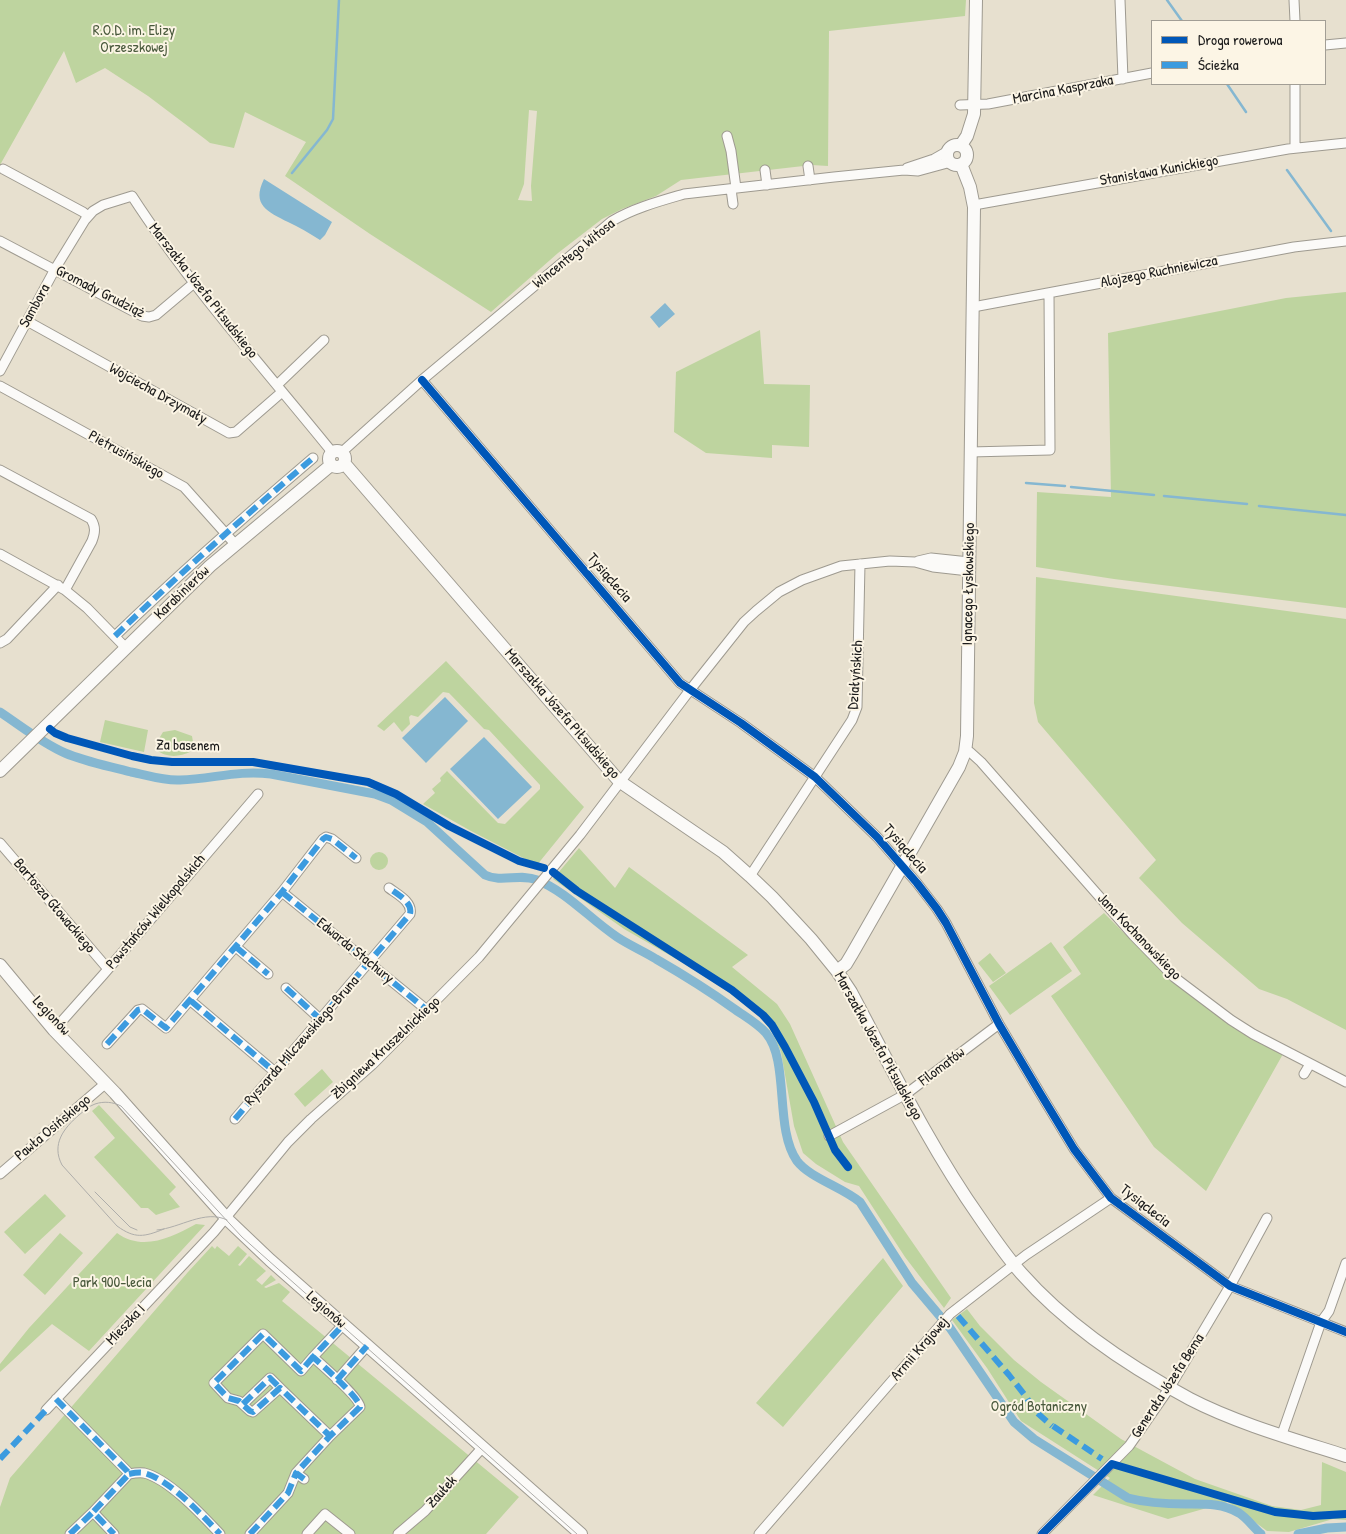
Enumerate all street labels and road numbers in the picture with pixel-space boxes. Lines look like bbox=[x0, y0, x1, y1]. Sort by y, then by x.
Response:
street label: Marcina Kasprzaka bbox=[1011, 71, 1115, 109]
street label: Stanisława Kunickiego bbox=[1098, 152, 1220, 190]
street label: Wincentego Witosa bbox=[529, 215, 619, 293]
street label: Marszałka Józefa Piłsudskiego bbox=[145, 220, 261, 362]
street label: Alojzego Ruchniewicza bbox=[1099, 252, 1219, 292]
street label: Gromady Grudziąż bbox=[52, 262, 148, 322]
street label: Sambora bbox=[16, 281, 54, 331]
street label: Wojciecha Drzymały bbox=[106, 360, 210, 428]
street label: Pietrusińskiego bbox=[85, 427, 167, 483]
street label: Ignacego Łyskowskiego bbox=[959, 522, 979, 646]
street label: Tysiąclecia bbox=[583, 550, 635, 606]
street label: Karabinierów bbox=[151, 562, 213, 624]
street label: Działyńskich bbox=[845, 640, 867, 710]
street label: Marszałka Józefa Piłsudskiego bbox=[501, 645, 623, 783]
street label: Za basenem bbox=[156, 736, 220, 756]
street label: Tysiąclecia bbox=[879, 821, 931, 877]
street label: Powstańców Wielkopolskich bbox=[103, 851, 209, 973]
street label: Bartosza Głowackiego bbox=[9, 855, 99, 957]
street label: Jana Kochanowskiego bbox=[1093, 890, 1185, 984]
street label: Edwarda Stachury bbox=[313, 914, 397, 988]
street label: Marszałka Józefa Piłsudskiego bbox=[830, 969, 926, 1123]
street label: Ryszarda Milczewskiego-Bruna bbox=[241, 973, 363, 1109]
street label: Legionów bbox=[28, 993, 74, 1039]
street label: Zbigniewa Kruszelnickiego bbox=[328, 993, 444, 1103]
street label: Filomatów bbox=[915, 1044, 969, 1090]
street label: Pawła Osińskiego bbox=[11, 1091, 95, 1165]
street label: Tysiąclecia bbox=[1116, 1181, 1174, 1231]
street label: Legionów bbox=[302, 1288, 350, 1332]
street label: Mieszka I bbox=[103, 1301, 149, 1349]
street label: Armii Krajowej bbox=[887, 1313, 953, 1385]
street label: Generała Józefa Bema bbox=[1128, 1330, 1208, 1442]
street label: Zaułek bbox=[423, 1472, 461, 1512]

